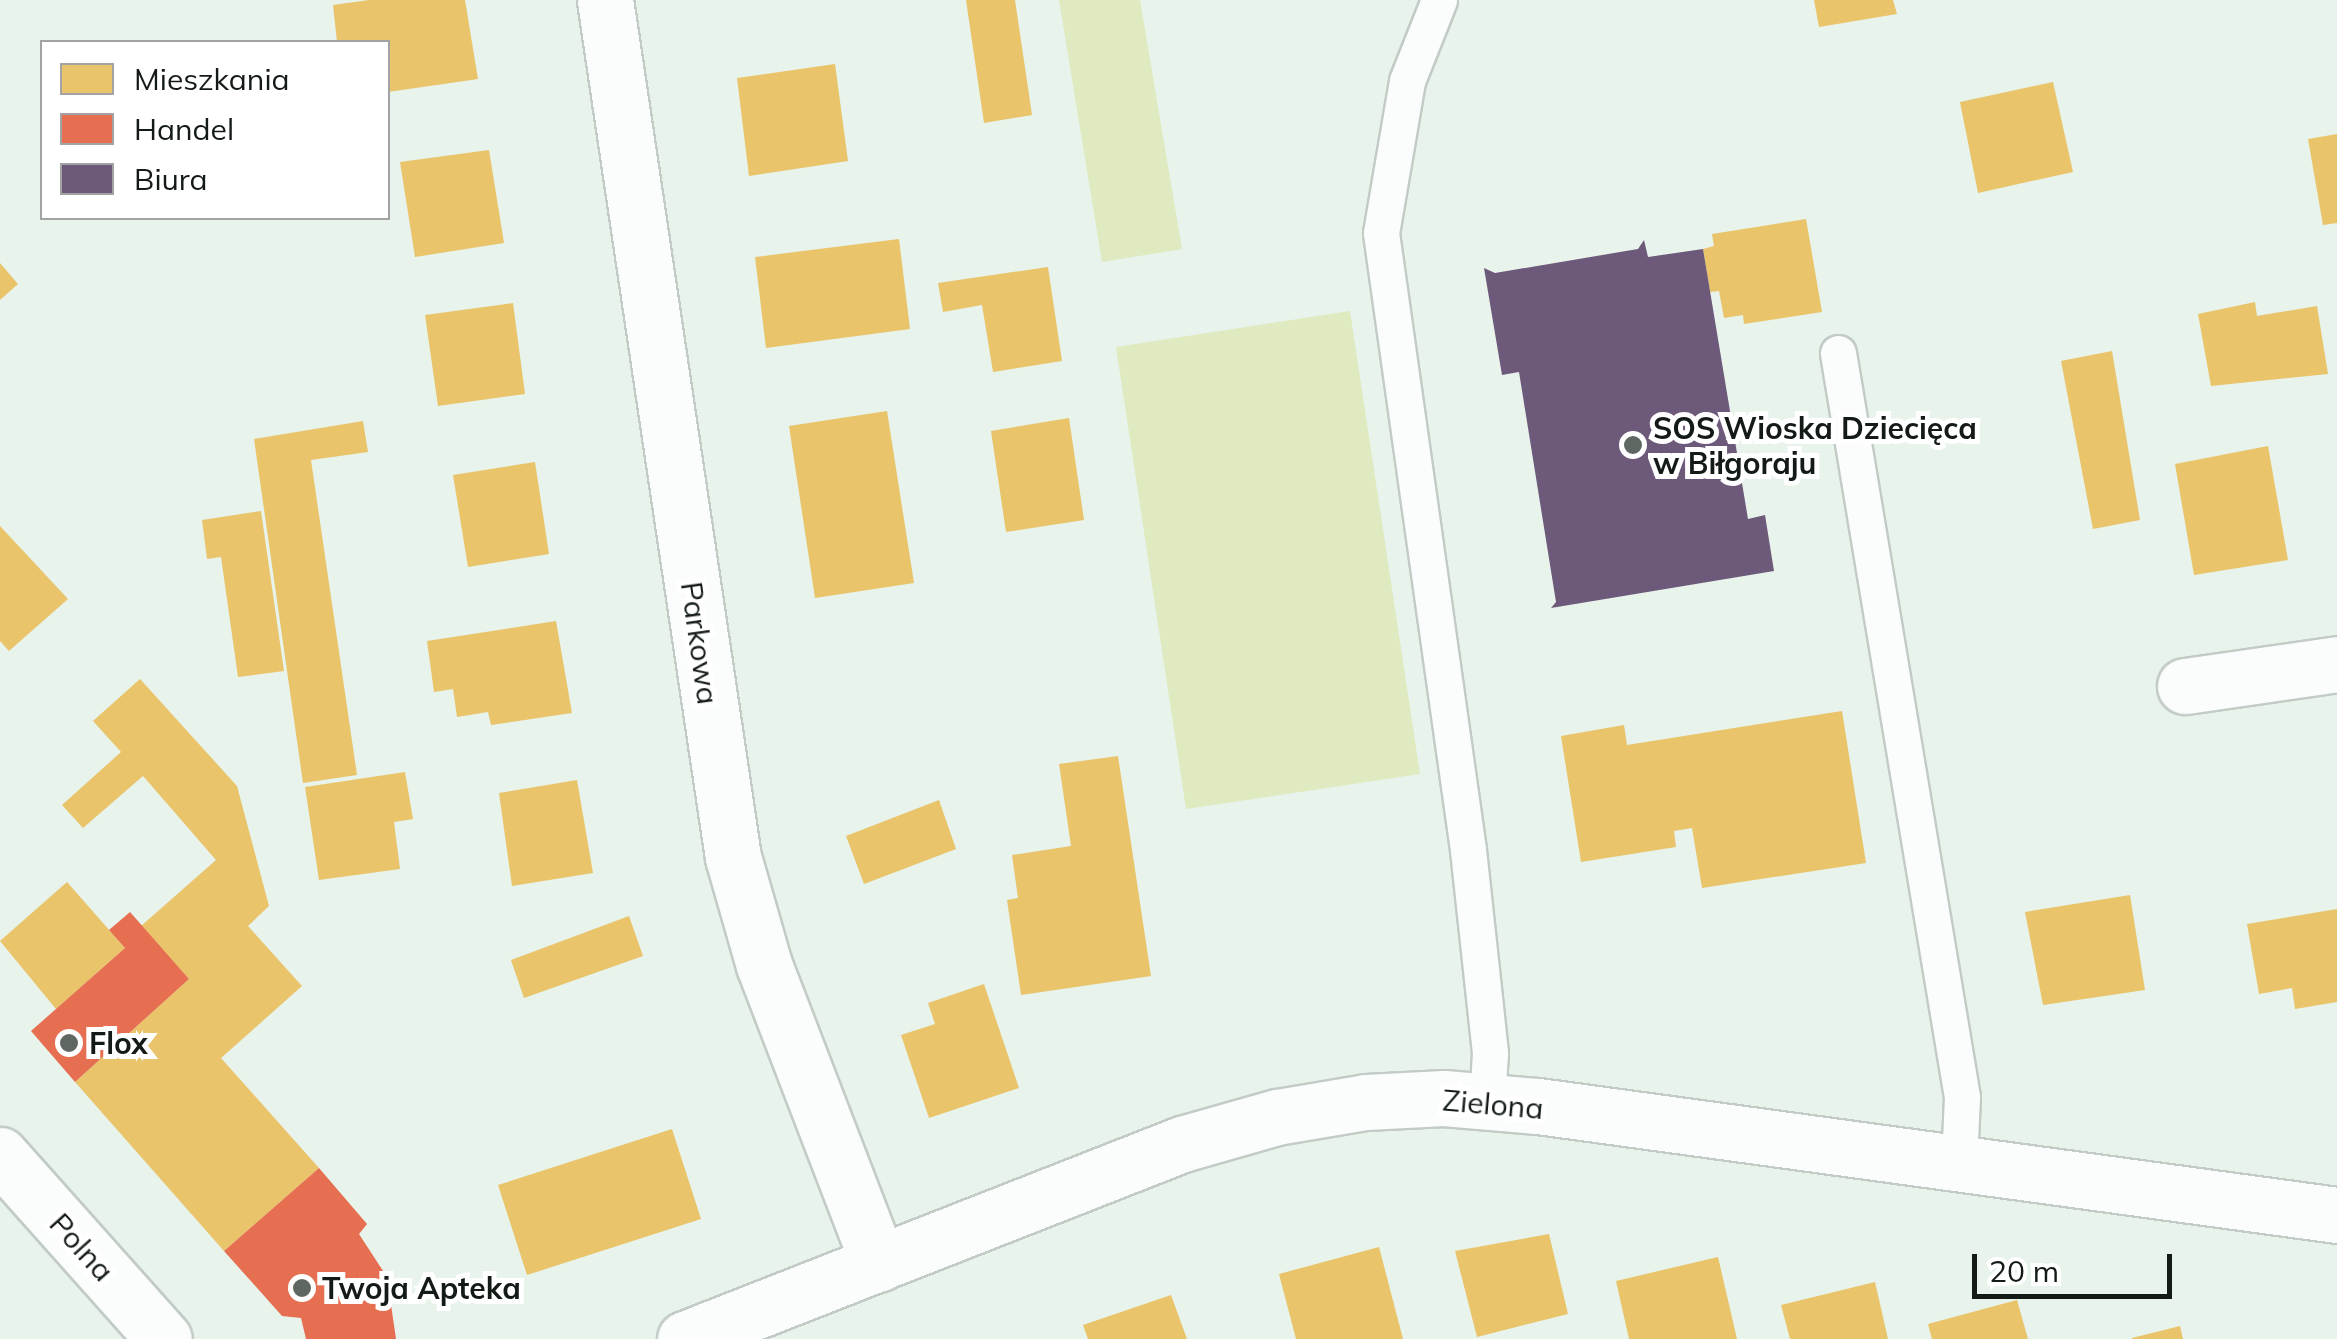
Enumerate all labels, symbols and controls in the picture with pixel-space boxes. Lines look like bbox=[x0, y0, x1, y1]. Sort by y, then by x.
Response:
legend bbox=[40, 40, 390, 220]
text: Mieszkania bbox=[134, 60, 290, 98]
text: Handel bbox=[134, 110, 234, 148]
text: Biura bbox=[134, 160, 208, 198]
place label: SOS Wioska Dziecięca w Biłgoraju bbox=[1653, 410, 1977, 480]
marker: SOS Wioska Dziecięca w Biłgoraju bbox=[1622, 434, 1644, 456]
street label: Parkowa bbox=[674, 579, 726, 707]
place label: Flox bbox=[89, 1025, 148, 1061]
marker: Flox bbox=[58, 1032, 80, 1054]
street label: Zielona bbox=[1441, 1082, 1545, 1126]
street label: Polna bbox=[42, 1206, 122, 1288]
scale bar bbox=[1977, 1234, 2177, 1296]
text: 20 m bbox=[1989, 1252, 2059, 1290]
place label: Twoja Apteka bbox=[322, 1270, 521, 1306]
marker: Twoja Apteka bbox=[291, 1277, 313, 1299]

